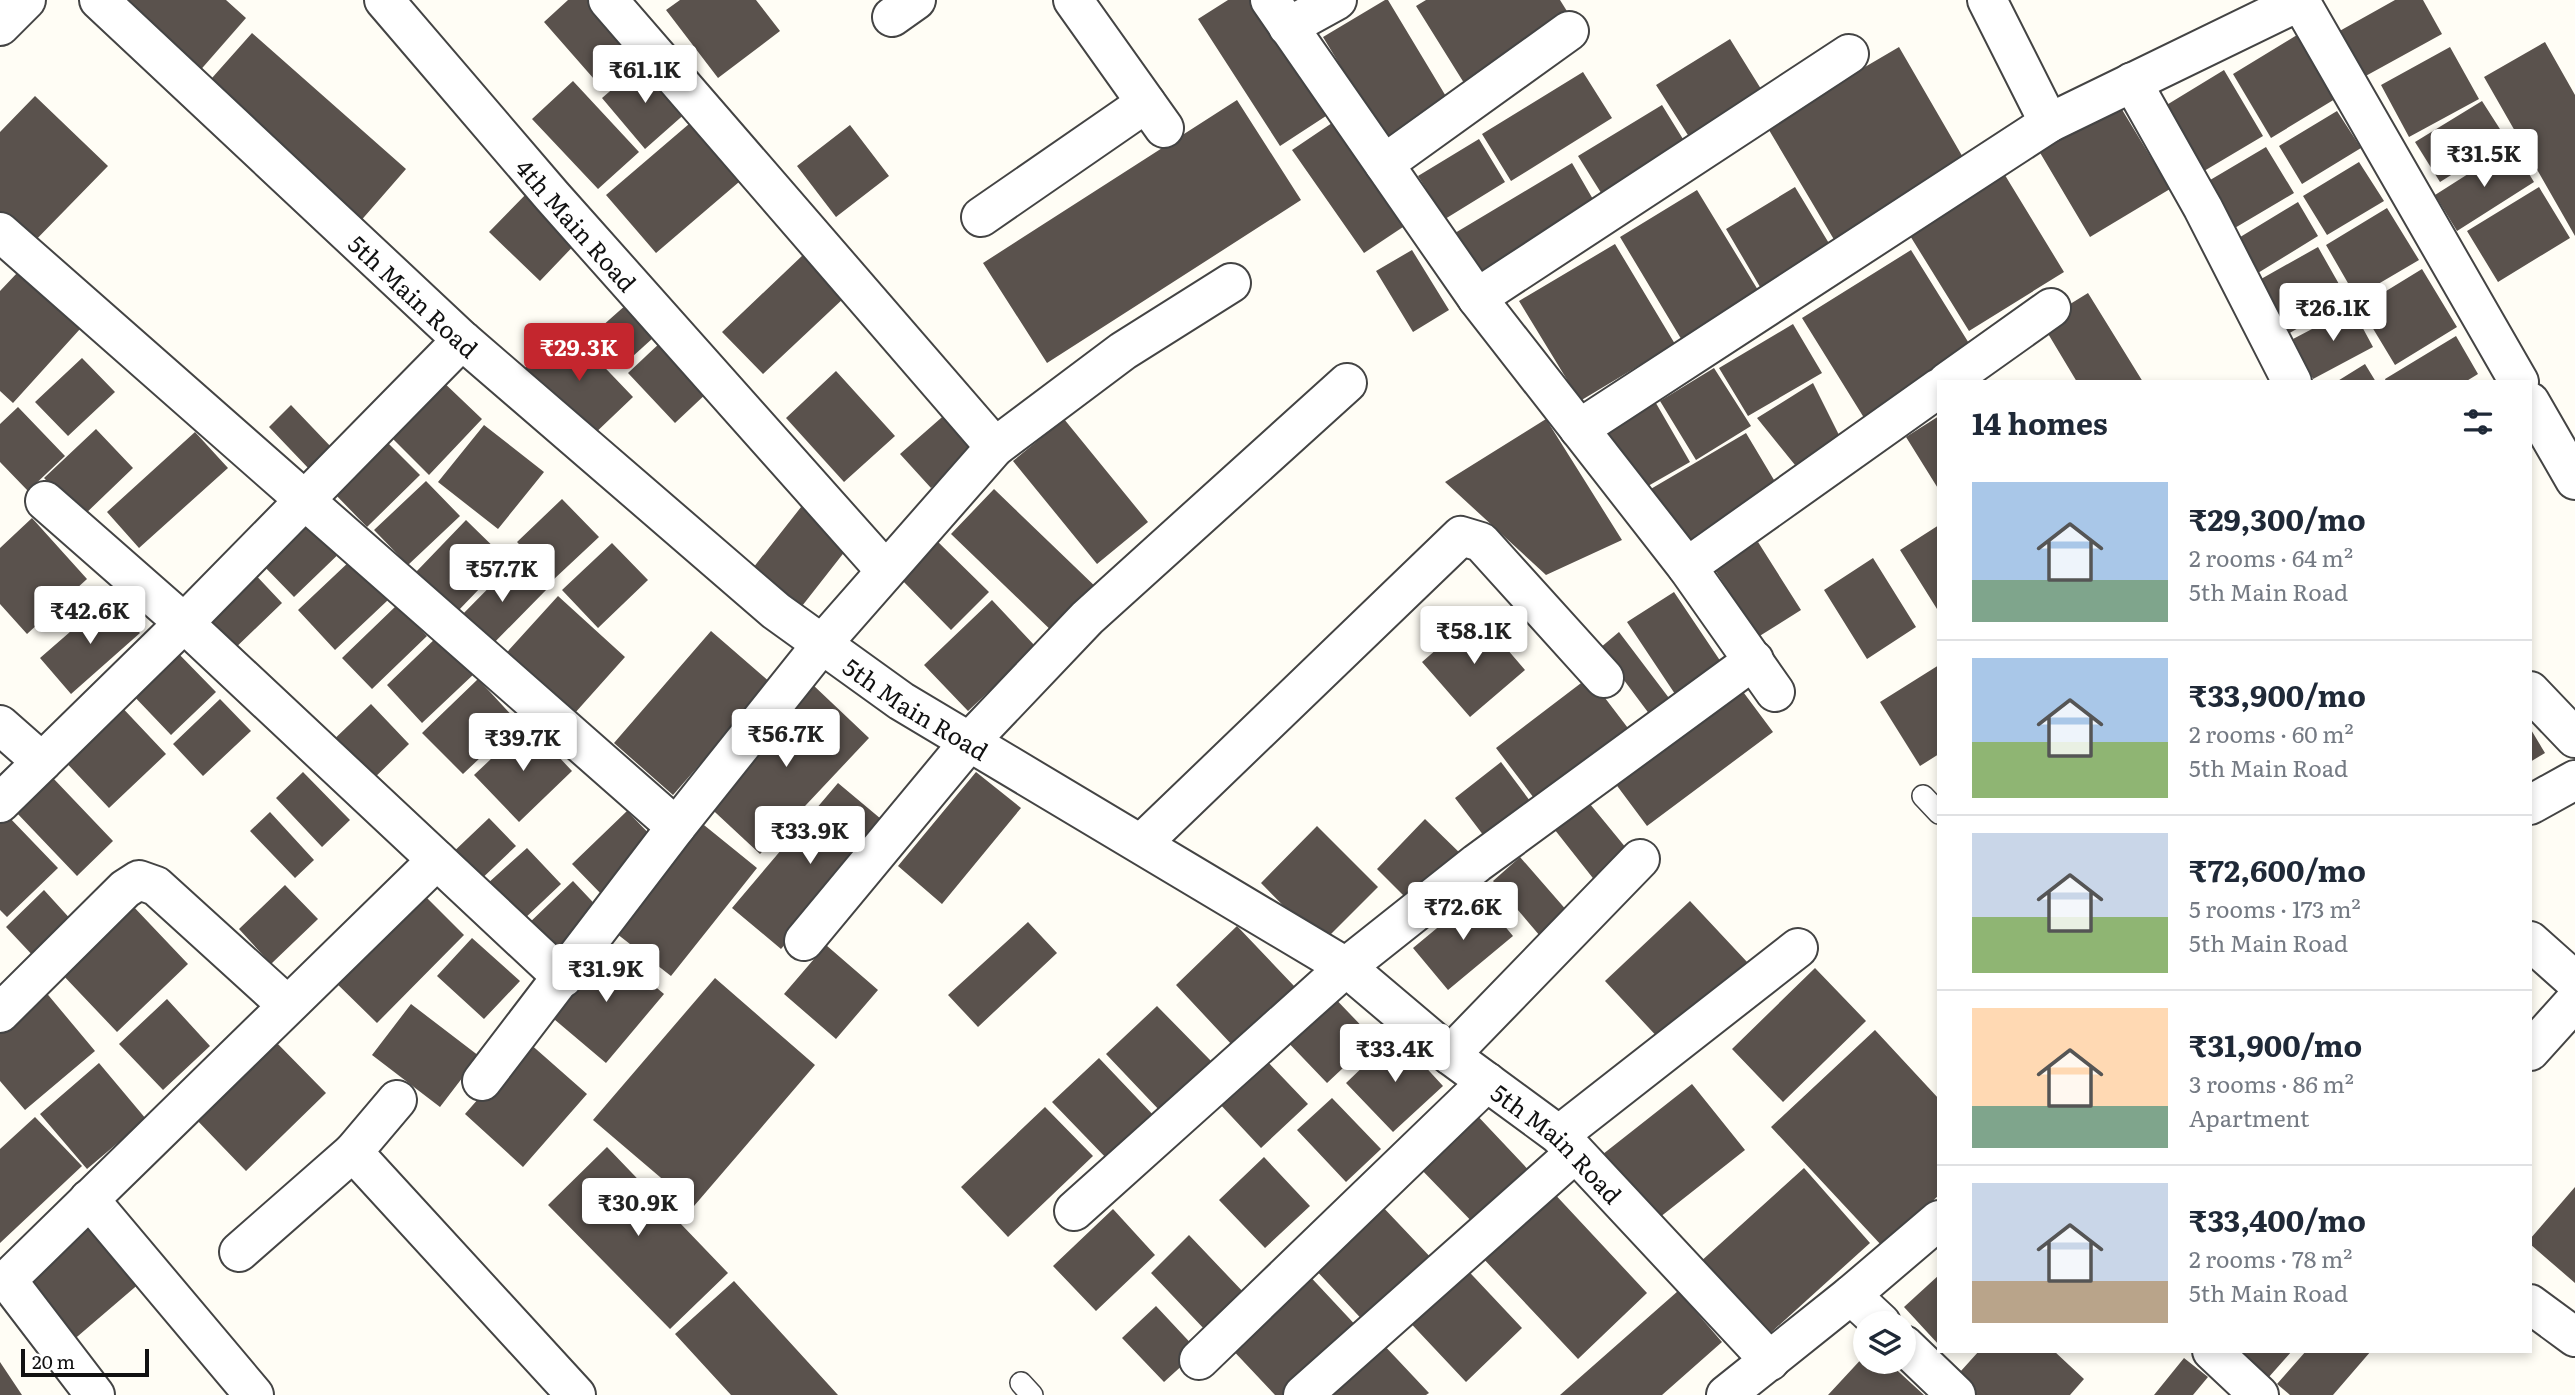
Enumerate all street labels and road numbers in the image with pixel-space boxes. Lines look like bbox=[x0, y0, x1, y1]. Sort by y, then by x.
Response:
street label: 4th Main Road bbox=[509, 150, 646, 299]
street label: 5th Main Road bbox=[342, 226, 487, 365]
street label: 5th Main Road bbox=[837, 648, 996, 767]
street label: 5th Main Road bbox=[1485, 1074, 1631, 1211]

